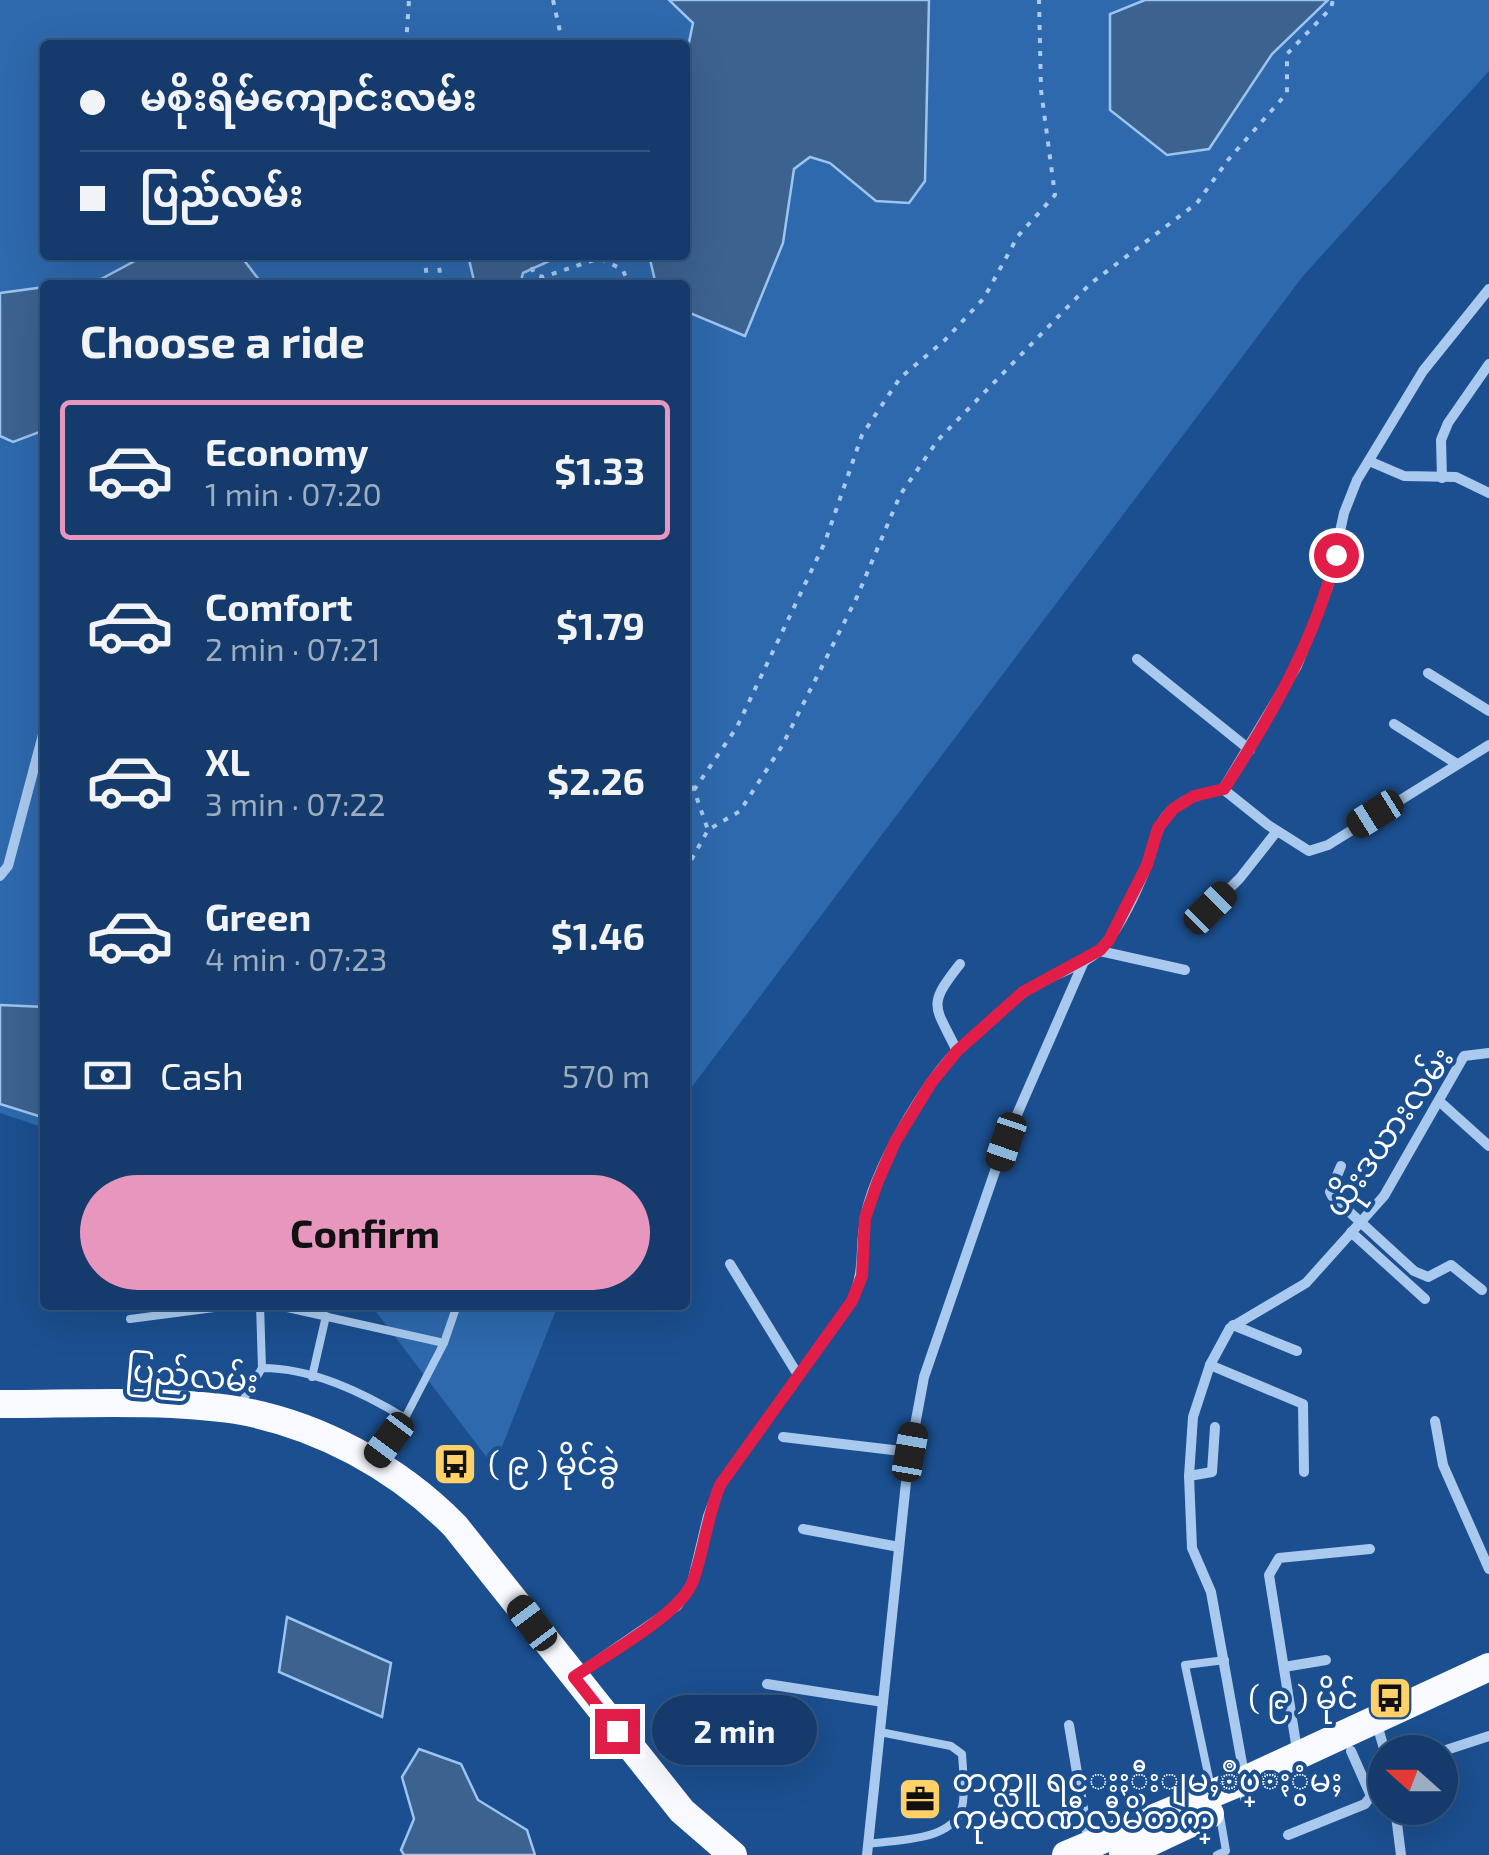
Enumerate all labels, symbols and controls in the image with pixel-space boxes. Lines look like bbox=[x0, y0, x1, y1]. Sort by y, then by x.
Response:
text: မစိုးရိမ်ကျောင်းလမ်း bbox=[140, 73, 477, 119]
text: ပြည်လမ်း bbox=[140, 169, 304, 215]
text: Choose a ride bbox=[80, 313, 365, 367]
icon: car bbox=[85, 425, 175, 515]
text: Economy bbox=[205, 428, 369, 474]
text: $1.33 bbox=[554, 447, 645, 493]
text: 1 min · 07:20 bbox=[205, 474, 382, 512]
route start bbox=[1314, 533, 1359, 578]
icon: car bbox=[85, 580, 175, 670]
text: Comfort bbox=[205, 583, 353, 629]
text: $1.79 bbox=[556, 602, 645, 648]
text: 2 min · 07:21 bbox=[205, 629, 380, 667]
icon: car bbox=[85, 735, 175, 825]
text: XL bbox=[205, 738, 250, 784]
text: $2.26 bbox=[547, 757, 645, 803]
text: 3 min · 07:22 bbox=[205, 784, 386, 822]
car bbox=[1342, 785, 1408, 843]
car bbox=[1178, 876, 1242, 940]
icon: car bbox=[85, 890, 175, 980]
text: Green bbox=[205, 893, 311, 939]
text: $1.46 bbox=[551, 912, 645, 958]
text: 4 min · 07:23 bbox=[205, 939, 387, 977]
street label: ယိုးဒယားလမ်း bbox=[1313, 1038, 1467, 1228]
icon: cash bbox=[80, 1048, 135, 1103]
text: Cash bbox=[160, 1052, 244, 1098]
text: 570 m bbox=[562, 1056, 650, 1094]
car bbox=[982, 1109, 1030, 1175]
button: Confirm bbox=[80, 1175, 650, 1290]
street label: ပြည်လမ်း bbox=[123, 1347, 260, 1408]
car bbox=[359, 1407, 419, 1473]
car bbox=[890, 1420, 930, 1484]
bus stop icon: ( ၉ ) မိုင်ခွဲ bbox=[432, 1441, 478, 1487]
place label: ( ၉ ) မိုင်ခွဲ bbox=[488, 1441, 620, 1490]
car bbox=[502, 1590, 562, 1656]
place label: ( ၉ ) မိုင် bbox=[1248, 1675, 1358, 1724]
bus stop icon: ( ၉ ) မိုင် bbox=[1367, 1675, 1413, 1721]
callout: 2 min bbox=[652, 1696, 817, 1766]
route end bbox=[595, 1709, 640, 1754]
text: 2 min bbox=[694, 1711, 775, 1749]
north arrow bbox=[1368, 1735, 1458, 1825]
map controls bbox=[1368, 1735, 1458, 1825]
place label: တက္လူ ရင္းႏွီးျမႇဳပ္ႏွံမႈ ကုမၸဏီလီမိတက္ bbox=[952, 1759, 1342, 1844]
office icon: တက္လူ ရင္းႏွီးျမႇဳပ္ႏွံမႈ ကုမၸဏီလီမိတက္ bbox=[897, 1776, 943, 1822]

